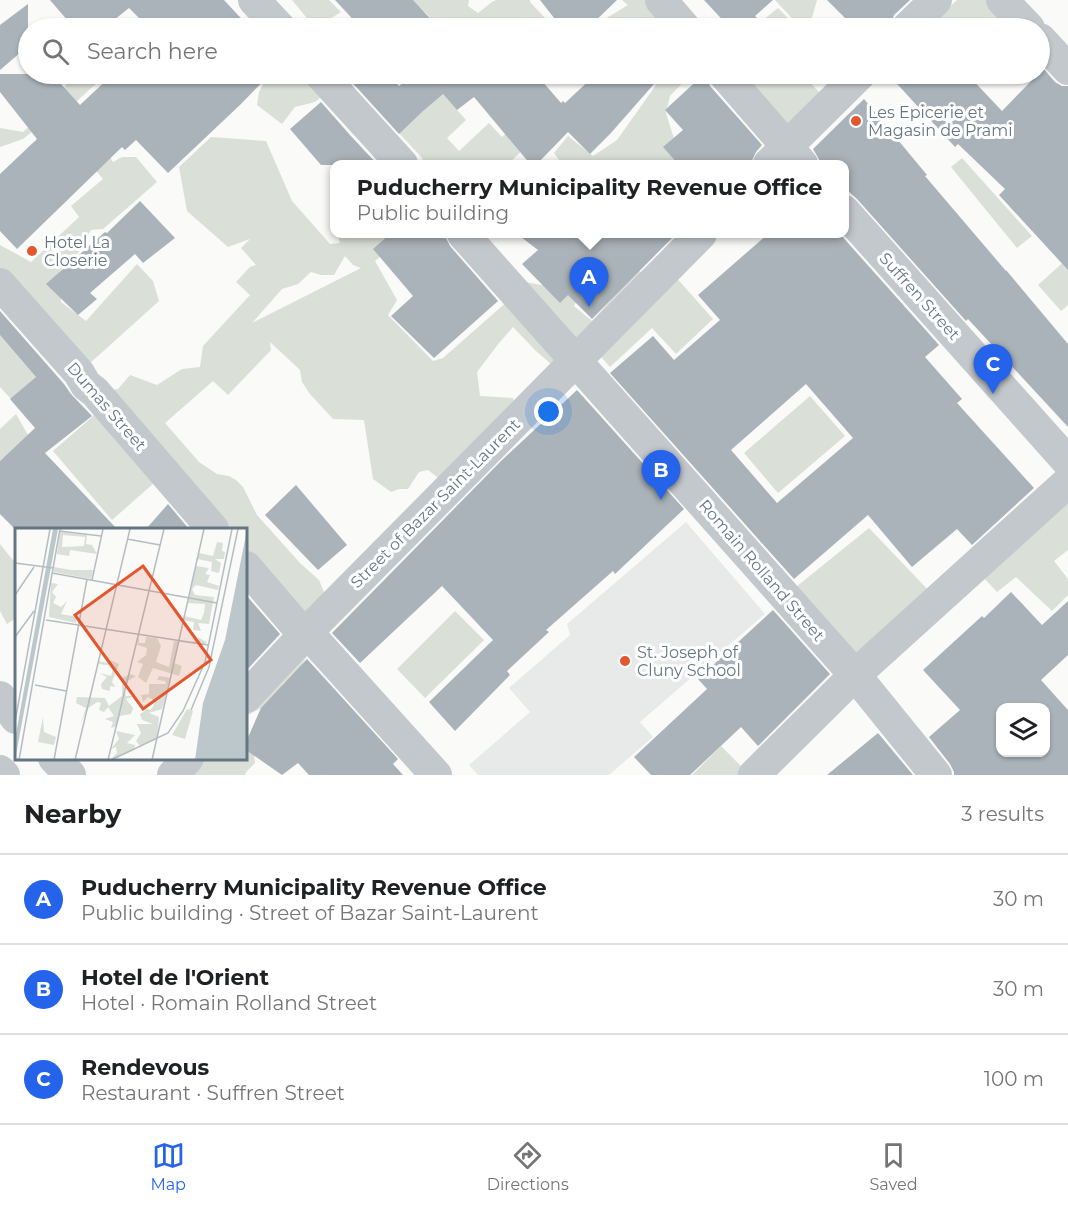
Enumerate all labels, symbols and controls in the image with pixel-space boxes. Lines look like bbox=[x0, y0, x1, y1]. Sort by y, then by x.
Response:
search box bbox=[18, 18, 1050, 84]
icon: search bbox=[39, 35, 72, 68]
text: Search here bbox=[87, 38, 218, 65]
place label: Les Epicerie et Magasin de Prami bbox=[868, 103, 1013, 140]
marker: Les Epicerie et Magasin de Prami bbox=[849, 114, 863, 128]
popup bbox=[330, 160, 849, 238]
text: Puducherry Municipality Revenue Office bbox=[357, 174, 822, 201]
text: Public building bbox=[357, 201, 509, 225]
place label: Hotel La Closerie bbox=[44, 233, 110, 270]
marker: Hotel La Closerie bbox=[25, 244, 39, 258]
street label: Suffren Street bbox=[876, 249, 964, 344]
pin: A bbox=[570, 258, 608, 307]
pin: C bbox=[974, 344, 1012, 394]
street label: Dumas Street bbox=[63, 358, 150, 455]
your location bbox=[534, 397, 563, 426]
street label: Street of Bazar Saint-Laurent bbox=[347, 414, 524, 592]
pin: B bbox=[642, 450, 680, 500]
street label: Romain Rolland Street bbox=[695, 496, 829, 645]
inset map bbox=[15, 528, 248, 760]
place label: St. Joseph of Cluny School bbox=[637, 643, 741, 680]
marker: St. Joseph of Cluny School bbox=[618, 654, 632, 668]
map controls bbox=[996, 703, 1050, 757]
button: layers bbox=[996, 703, 1050, 757]
text: Nearby bbox=[24, 798, 121, 830]
text: 3 results bbox=[961, 802, 1044, 826]
text: Puducherry Municipality Revenue Office bbox=[81, 874, 547, 901]
text: A bbox=[36, 887, 51, 911]
text: 30 m bbox=[993, 887, 1044, 911]
text: Public building · Street of Bazar Saint-Laurent bbox=[81, 901, 539, 925]
text: Hotel de l'Orient bbox=[81, 964, 269, 991]
text: B bbox=[36, 977, 51, 1001]
text: 30 m bbox=[993, 977, 1044, 1001]
text: Hotel · Romain Rolland Street bbox=[81, 991, 377, 1015]
text: Rendevous bbox=[81, 1054, 209, 1081]
text: C bbox=[36, 1067, 51, 1091]
text: 100 m bbox=[984, 1067, 1044, 1091]
text: Restaurant · Suffren Street bbox=[81, 1081, 345, 1105]
tab: Map bbox=[150, 1139, 186, 1194]
tab: Directions bbox=[487, 1139, 569, 1194]
tab: Saved bbox=[870, 1139, 918, 1194]

